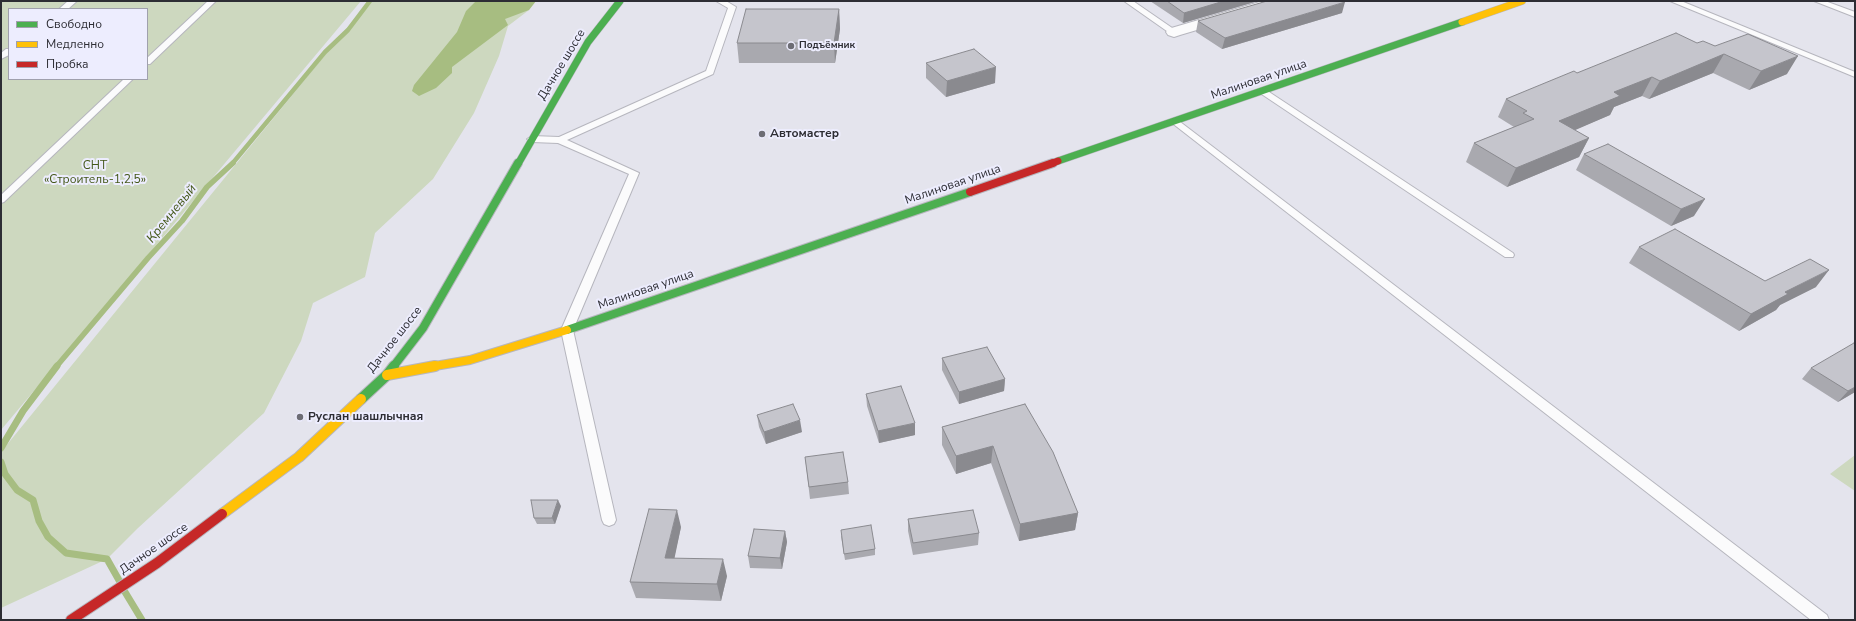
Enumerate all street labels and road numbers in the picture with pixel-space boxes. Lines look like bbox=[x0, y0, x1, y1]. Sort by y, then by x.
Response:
street label: Дачное шоссе bbox=[535, 27, 589, 103]
street label: Малиновая улица bbox=[1209, 57, 1309, 103]
street label: Малиновая улица bbox=[903, 162, 1003, 208]
street label: Малиновая улица bbox=[596, 267, 696, 313]
street label: Дачное шоссе bbox=[365, 304, 425, 376]
street label: Дачное шоссе bbox=[117, 520, 191, 578]

